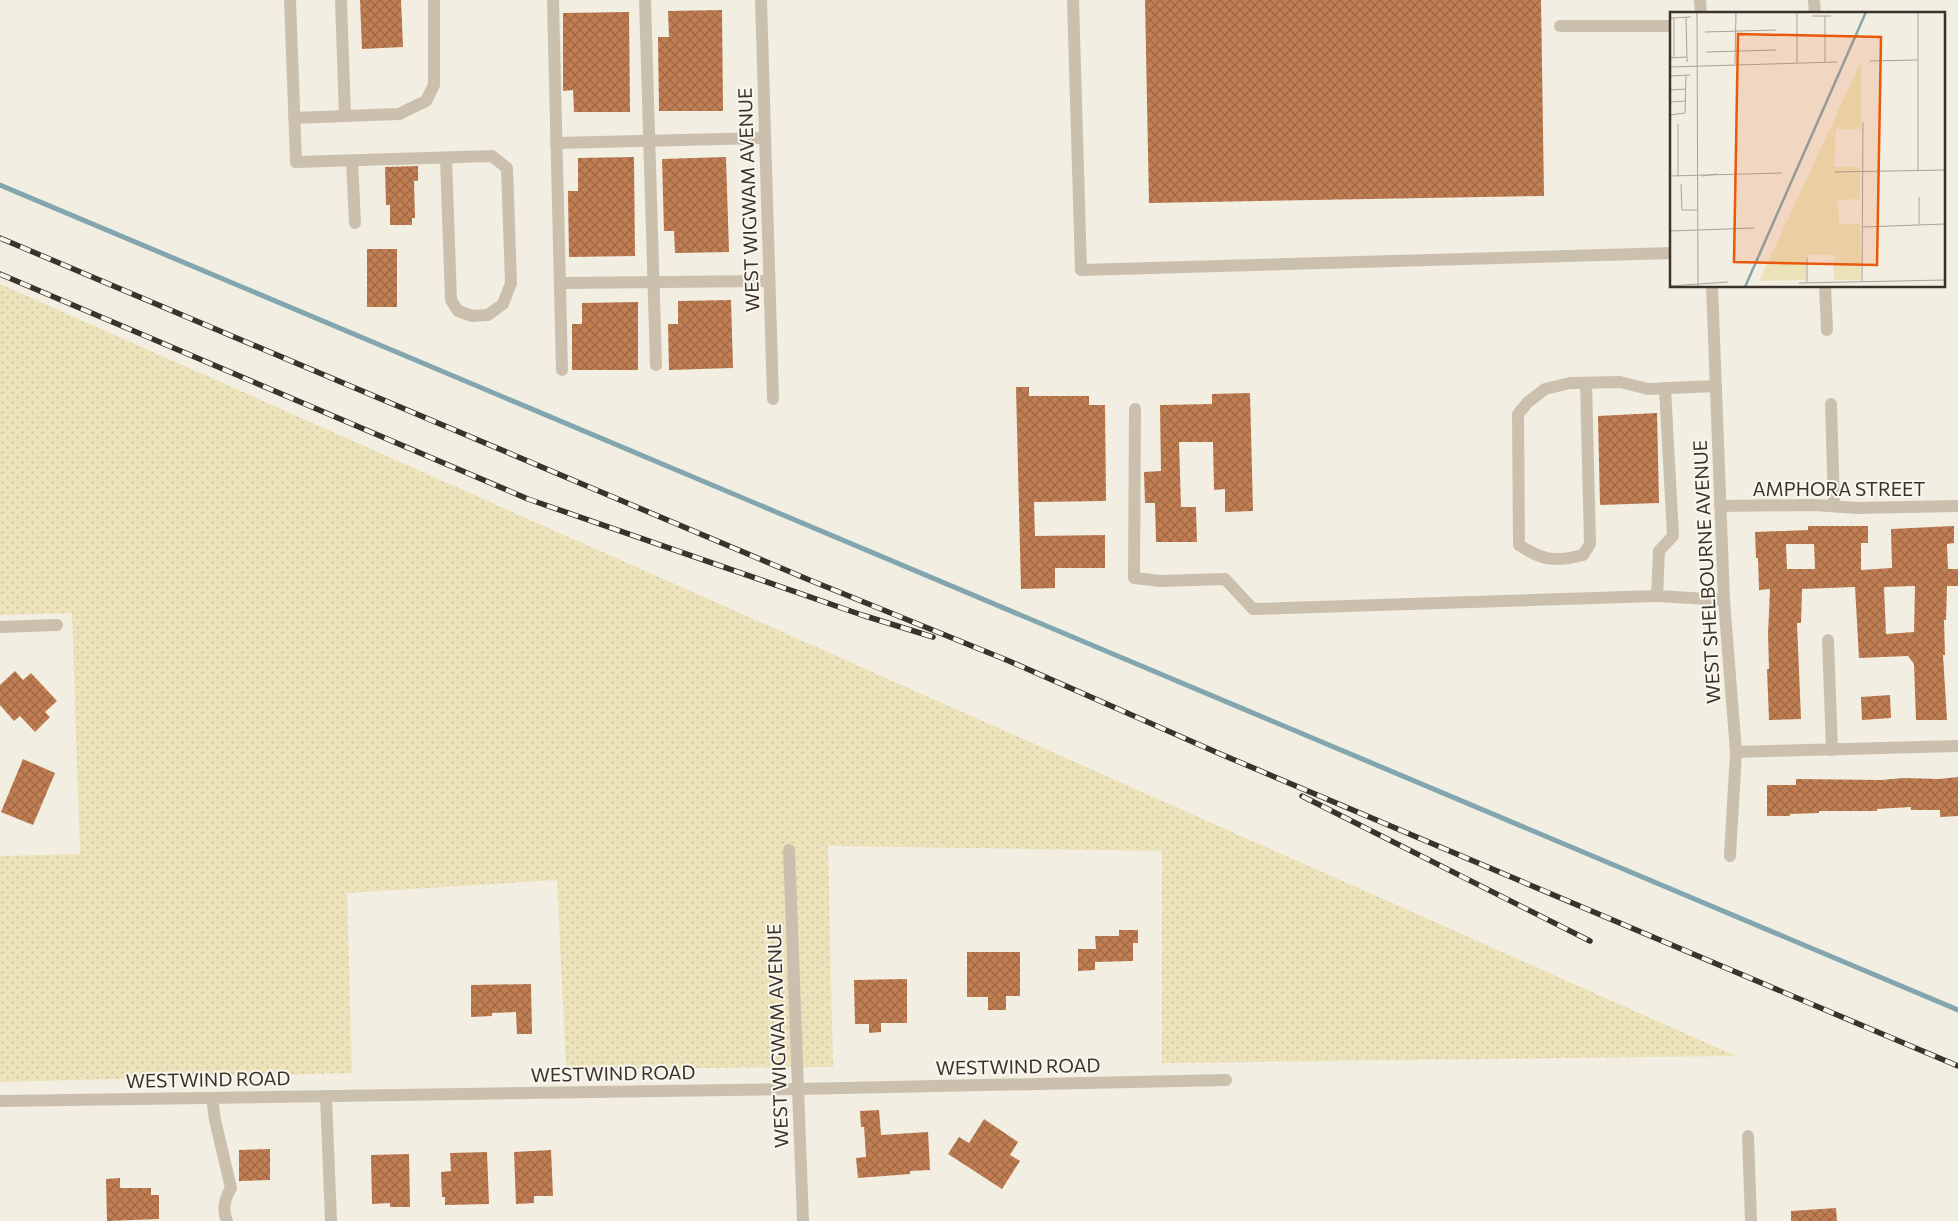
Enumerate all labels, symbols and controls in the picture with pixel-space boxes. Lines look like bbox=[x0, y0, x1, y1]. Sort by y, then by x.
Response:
inset map bbox=[1670, 12, 1946, 288]
street label: WEST WIGWAM AVENUE bbox=[733, 87, 763, 313]
street label: WEST SHELBOURNE AVENUE bbox=[1688, 440, 1724, 704]
street label: AMPHORA STREET bbox=[1752, 477, 1926, 500]
street label: WEST WIGWAM AVENUE bbox=[762, 923, 792, 1149]
street label: WESTWIND ROAD bbox=[935, 1053, 1101, 1079]
street label: WESTWIND ROAD bbox=[530, 1060, 696, 1086]
street label: WESTWIND ROAD bbox=[125, 1066, 291, 1092]

